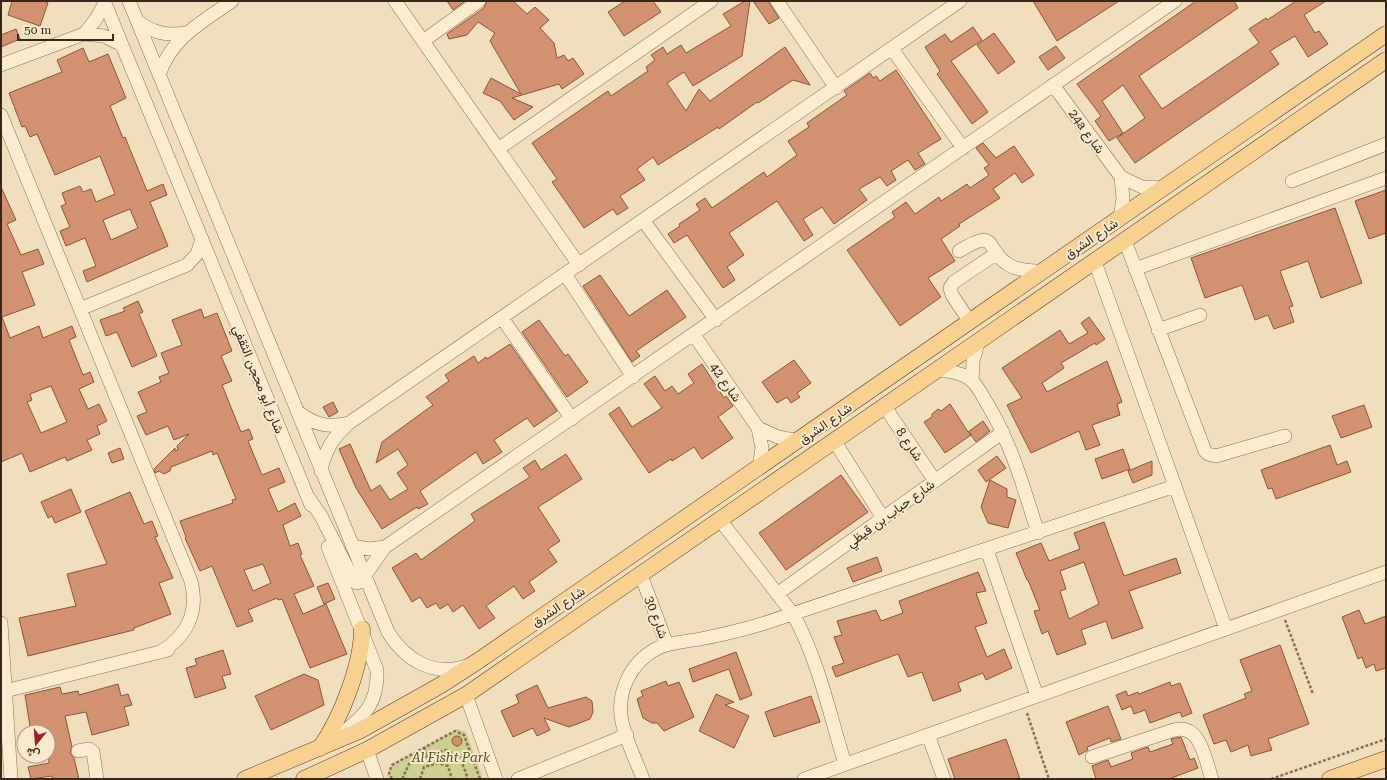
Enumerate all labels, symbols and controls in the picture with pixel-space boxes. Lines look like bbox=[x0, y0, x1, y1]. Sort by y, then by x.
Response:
scale bar bbox=[18, 16, 113, 42]
text: 50 m bbox=[24, 23, 51, 37]
street label: 24a شارع bbox=[1064, 106, 1108, 158]
street label: شارع الشرق bbox=[1062, 215, 1122, 263]
street label: شارع أبو محجن الثقفي bbox=[227, 323, 287, 437]
street label: شارع 42 bbox=[705, 360, 744, 406]
street label: شارع الشرق bbox=[796, 400, 856, 449]
street label: شارع 8 bbox=[891, 425, 926, 465]
street label: شارع حباب بن قيظي bbox=[843, 476, 939, 553]
street label: شارع الشرق bbox=[529, 583, 589, 631]
street label: شارع 30 bbox=[640, 594, 671, 641]
north arrow bbox=[16, 724, 56, 764]
text: ش bbox=[25, 745, 41, 761]
park label: Al Fisht Park bbox=[411, 750, 491, 765]

